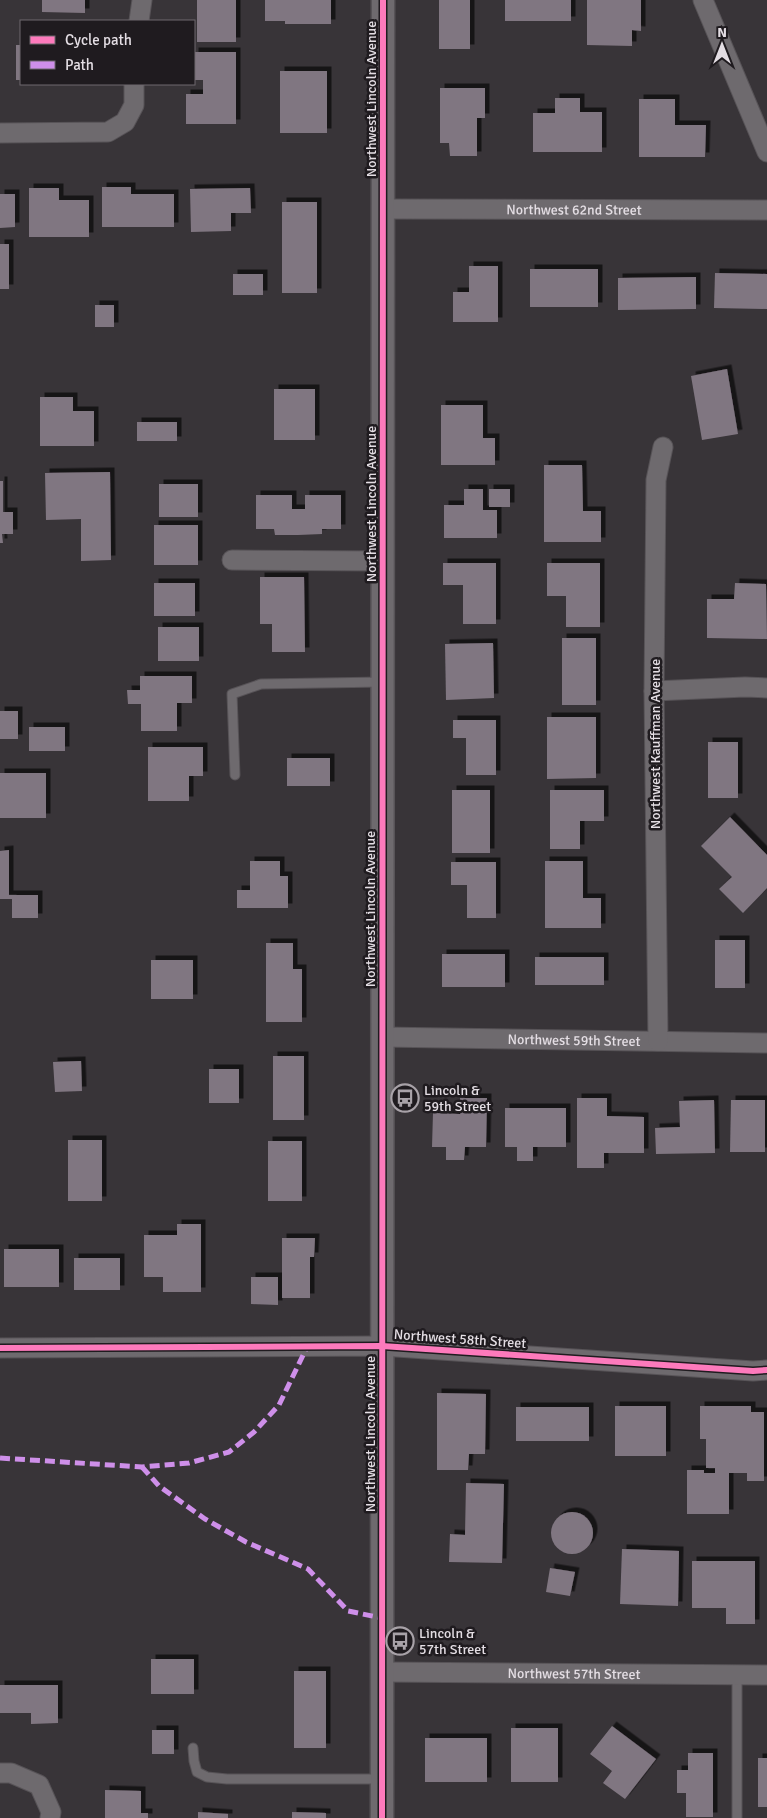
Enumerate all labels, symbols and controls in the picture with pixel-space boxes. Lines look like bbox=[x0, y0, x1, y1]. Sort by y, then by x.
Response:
legend bbox=[20, 20, 195, 85]
north arrow bbox=[697, 20, 747, 70]
street label: Northwest Lincoln Avenue bbox=[363, 21, 380, 177]
text: N bbox=[717, 24, 727, 41]
text: Cycle path bbox=[65, 31, 132, 49]
text: Path bbox=[65, 56, 94, 74]
street label: Northwest 62nd Street bbox=[506, 201, 642, 218]
street label: Northwest Lincoln Avenue bbox=[363, 426, 380, 582]
street label: Northwest Kauffman Avenue bbox=[647, 659, 664, 829]
street label: Northwest Lincoln Avenue bbox=[362, 831, 379, 987]
street label: Northwest 59th Street bbox=[507, 1030, 641, 1050]
place label: Lincoln & 59th Street bbox=[424, 1082, 491, 1115]
bus stop icon: Lincoln & 59th Street bbox=[390, 1083, 420, 1113]
street label: Northwest 58th Street bbox=[393, 1326, 527, 1352]
street label: Northwest Lincoln Avenue bbox=[362, 1356, 379, 1512]
place label: Lincoln & 57th Street bbox=[419, 1625, 486, 1658]
bus stop icon: Lincoln & 57th Street bbox=[385, 1626, 415, 1656]
street label: Northwest 57th Street bbox=[507, 1664, 641, 1683]

